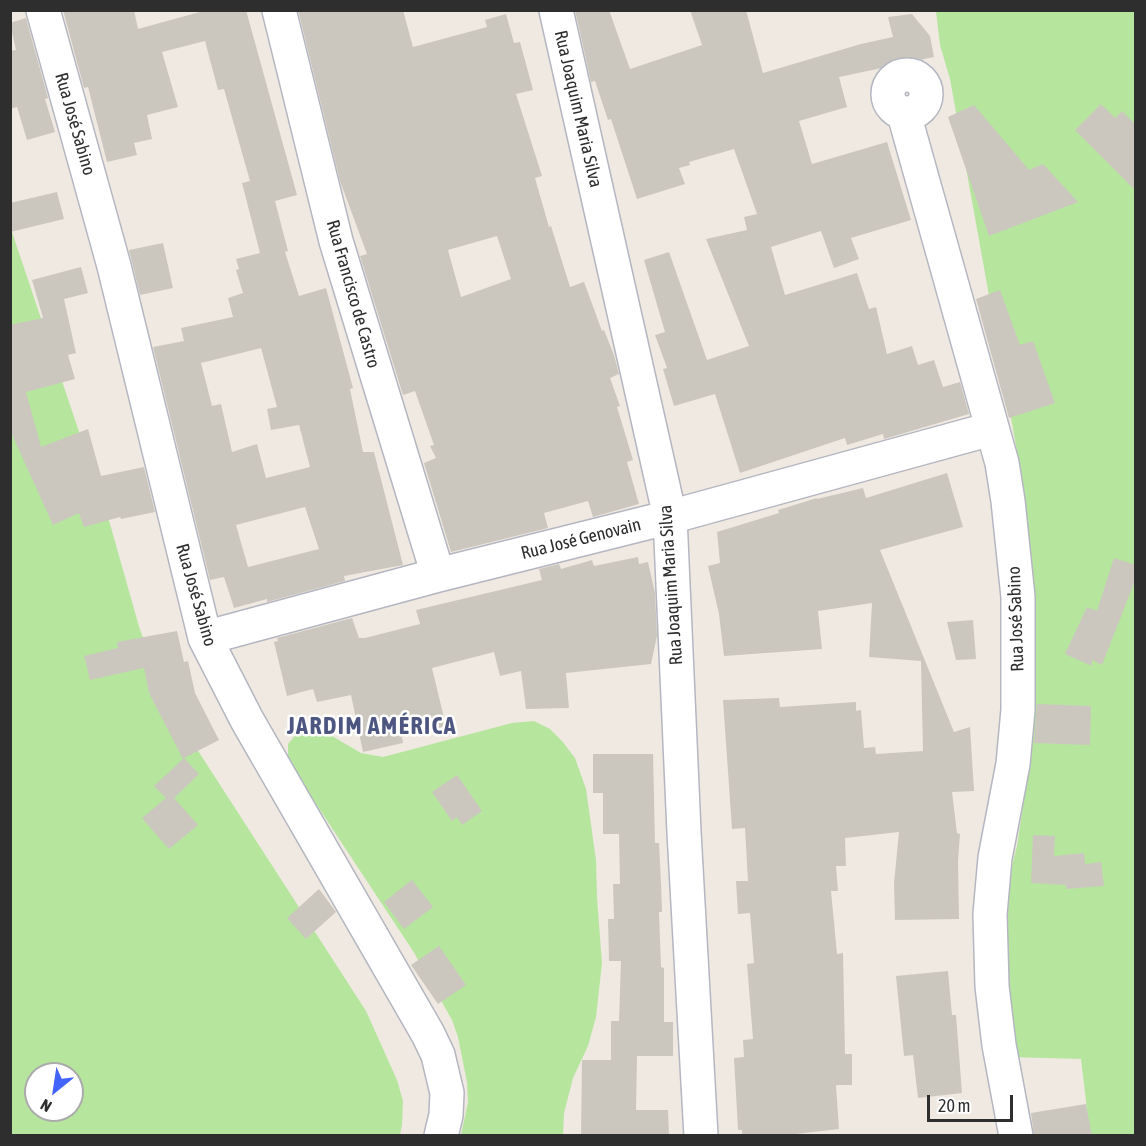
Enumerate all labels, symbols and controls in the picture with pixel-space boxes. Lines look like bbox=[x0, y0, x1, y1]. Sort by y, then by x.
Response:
street label: Rua Joaquim Maria Silva bbox=[549, 28, 607, 190]
street label: Rua José Sabino bbox=[50, 70, 100, 178]
street label: Rua Francisco de Castro bbox=[322, 217, 384, 371]
street label: Rua Joaquim Maria Silva bbox=[655, 504, 687, 666]
street label: Rua José Genovain bbox=[519, 514, 643, 564]
street label: Rua José Sabino bbox=[171, 541, 221, 649]
street label: Rua José Sabino bbox=[1003, 566, 1029, 672]
district label: JARDIM AMÉRICA bbox=[287, 712, 457, 740]
north arrow bbox=[24, 1062, 84, 1122]
scale bar bbox=[930, 1083, 1016, 1121]
text: 20 m bbox=[938, 1095, 970, 1116]
text: N bbox=[37, 1096, 55, 1116]

